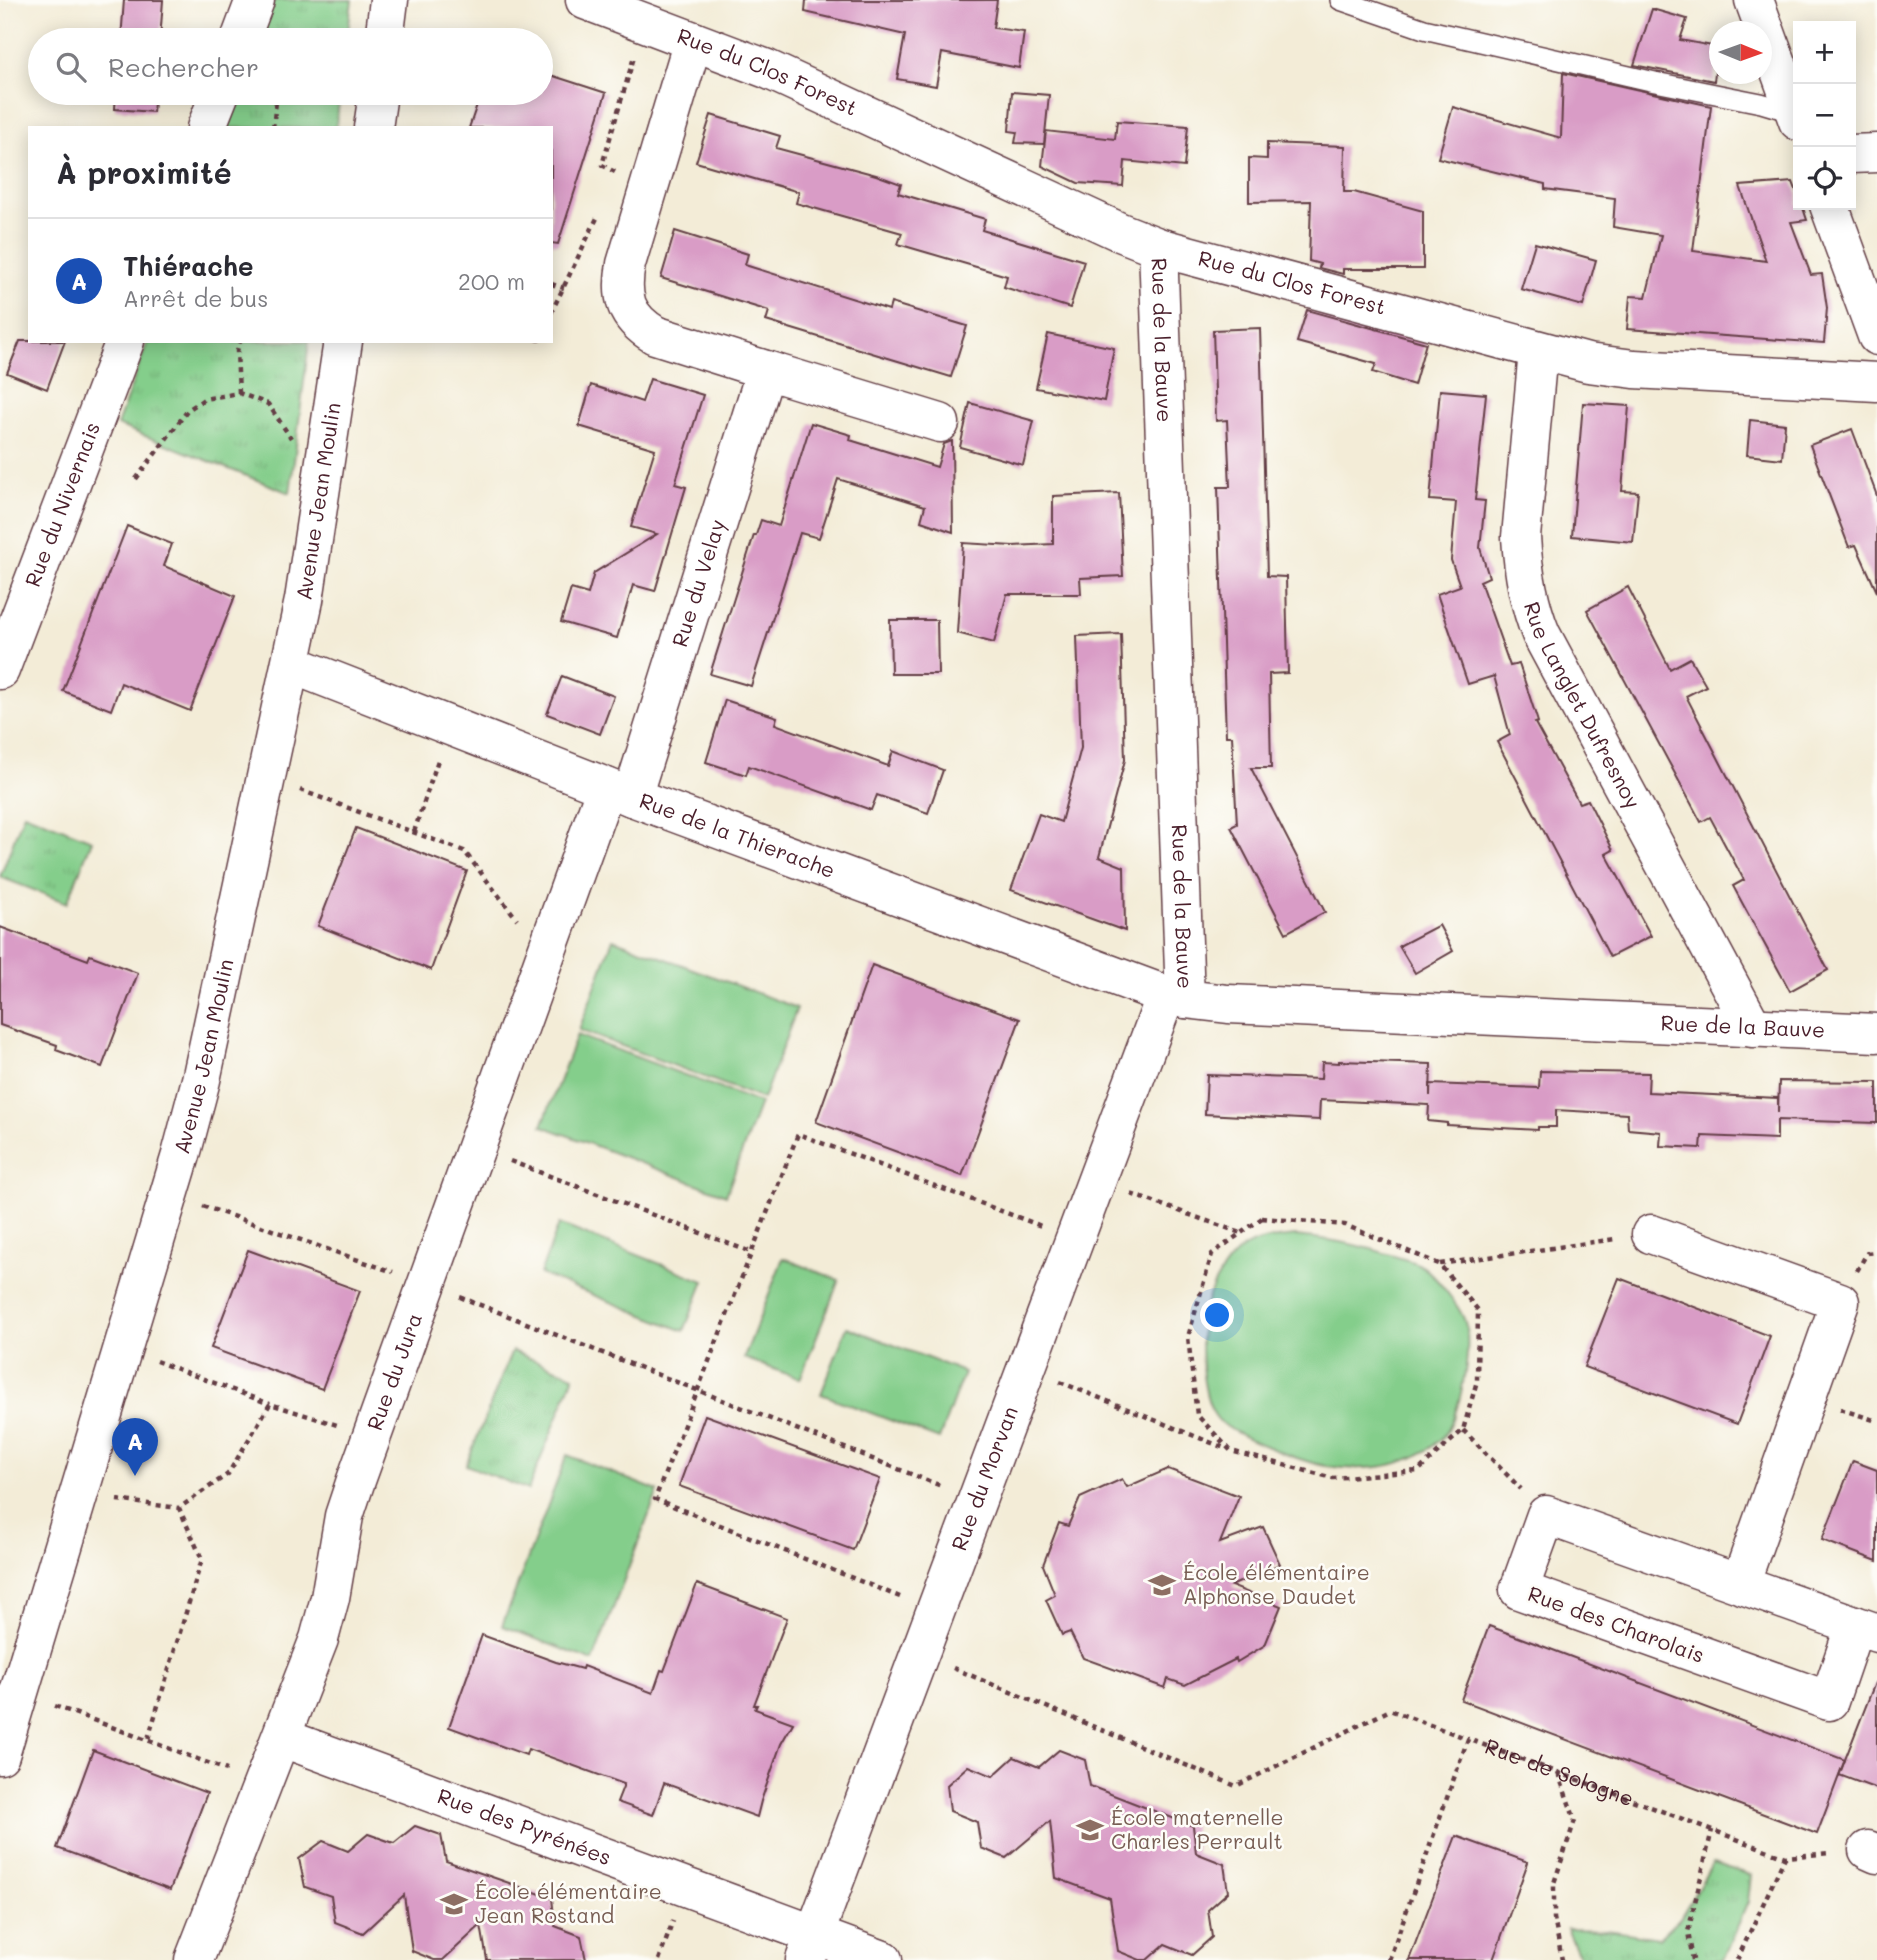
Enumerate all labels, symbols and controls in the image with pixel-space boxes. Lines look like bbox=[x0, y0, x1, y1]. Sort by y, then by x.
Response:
street label: Rue du Clos Forest bbox=[674, 21, 862, 121]
north arrow bbox=[1709, 21, 1772, 84]
map controls bbox=[1793, 21, 1856, 210]
button: + bbox=[1793, 21, 1856, 84]
search box bbox=[28, 28, 553, 105]
icon: search bbox=[52, 48, 90, 86]
text: Rechercher bbox=[108, 50, 259, 84]
button: − bbox=[1793, 84, 1856, 147]
button: locate bbox=[1793, 147, 1856, 210]
text: À proximité bbox=[56, 152, 232, 192]
street label: Rue du Clos Forest bbox=[1196, 243, 1389, 320]
text: Thiérache bbox=[123, 249, 253, 283]
street label: Rue de la Bauve bbox=[1146, 257, 1179, 423]
text: A bbox=[71, 266, 87, 296]
text: 200 m bbox=[458, 266, 525, 296]
text: Arrêt de bus bbox=[123, 283, 268, 313]
street label: Avenue Jean Moulin bbox=[289, 401, 346, 602]
street label: Rue du Nivernais bbox=[18, 418, 105, 590]
street label: Rue du Velay bbox=[665, 516, 730, 650]
street label: Rue Langlet Dufresnoy bbox=[1519, 598, 1647, 813]
street label: Rue de la Thierache bbox=[636, 786, 839, 883]
street label: Rue de la Bauve bbox=[1167, 824, 1200, 989]
street label: Avenue Jean Moulin bbox=[167, 956, 239, 1157]
street label: Rue de la Bauve bbox=[1660, 1008, 1826, 1043]
your location bbox=[1200, 1298, 1234, 1332]
street label: Rue du Jura bbox=[360, 1309, 427, 1434]
street label: Rue du Morvan bbox=[944, 1402, 1023, 1554]
pin: A bbox=[112, 1418, 158, 1476]
place label: École élémentaire Alphonse Daudet bbox=[1183, 1558, 1370, 1609]
school or university icon: École élémentaire Alphonse Daudet bbox=[1147, 1570, 1177, 1600]
street label: Rue des Charolais bbox=[1525, 1579, 1708, 1668]
street label: Rue de Sologne bbox=[1482, 1732, 1638, 1812]
street label: Rue des Pyrénées bbox=[434, 1781, 615, 1870]
place label: École maternelle Charles Perrault bbox=[1111, 1803, 1284, 1854]
school or university icon: École maternelle Charles Perrault bbox=[1075, 1815, 1105, 1845]
place label: École élémentaire Jean Rostand bbox=[475, 1877, 662, 1928]
school or university icon: École élémentaire Jean Rostand bbox=[439, 1889, 469, 1919]

